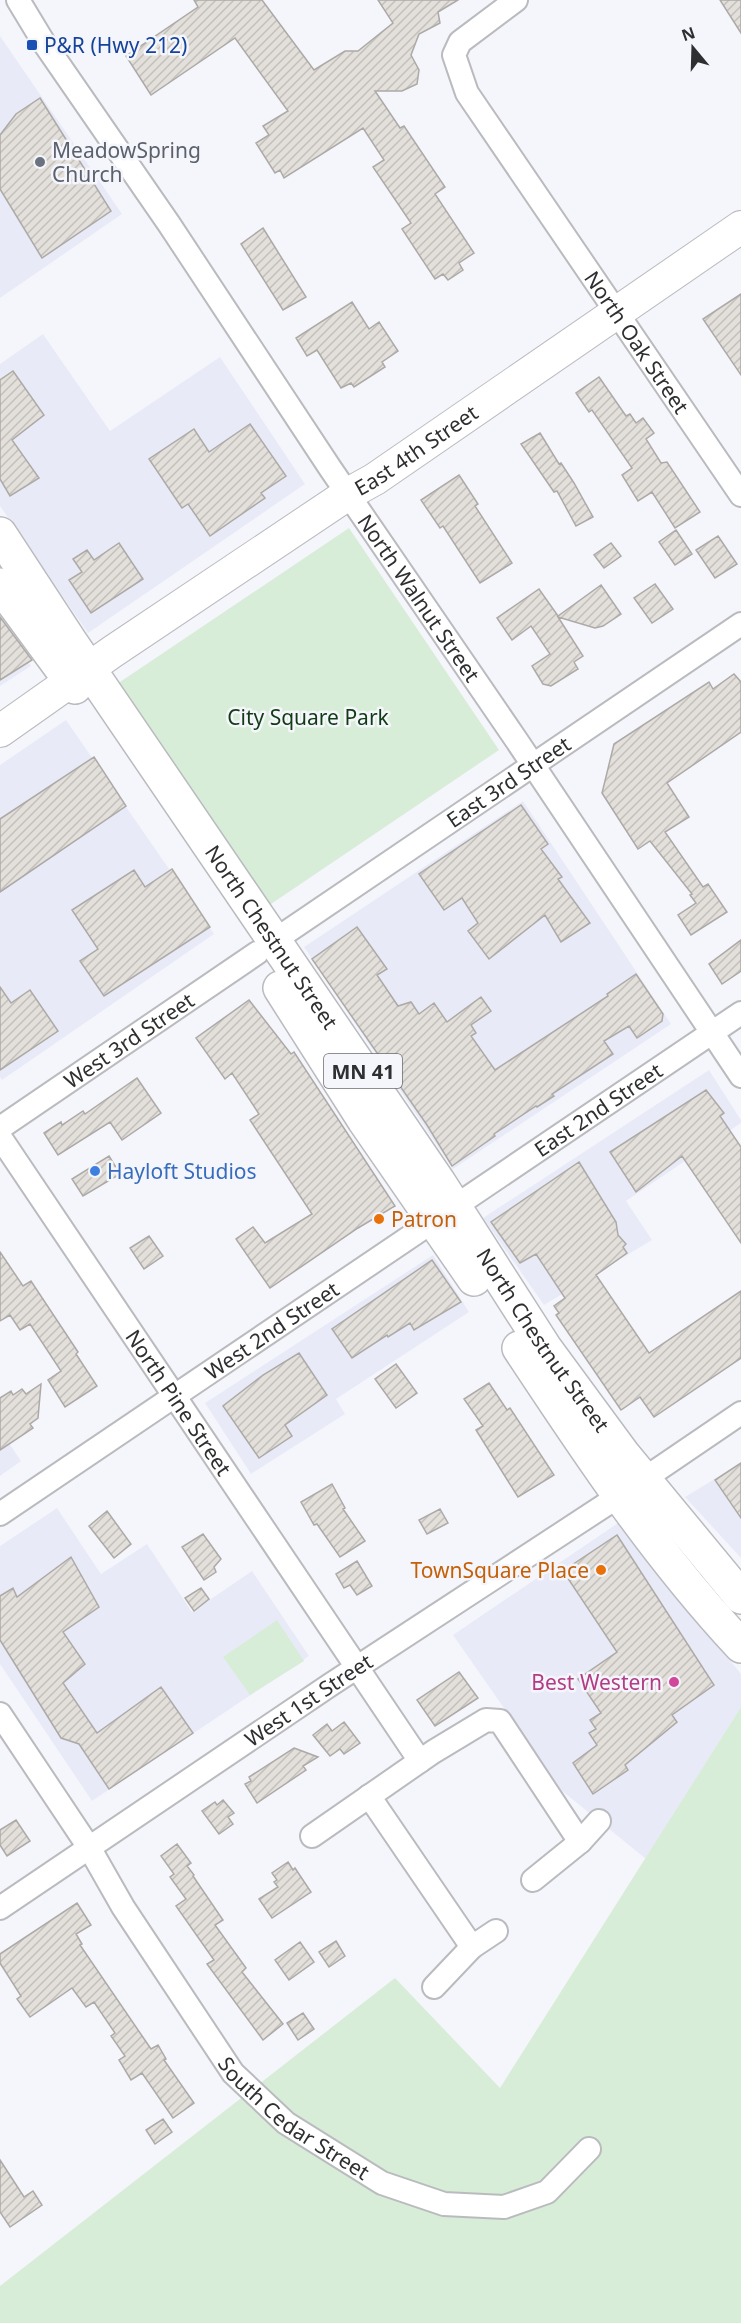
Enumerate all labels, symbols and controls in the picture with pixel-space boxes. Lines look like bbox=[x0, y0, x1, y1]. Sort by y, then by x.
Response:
north arrow bbox=[663, 18, 723, 78]
text: N bbox=[678, 21, 698, 46]
place label: P&R (Hwy 212) bbox=[44, 31, 187, 59]
marker: P&R (Hwy 212) bbox=[25, 38, 39, 52]
place label: MeadowSpring Church bbox=[52, 136, 201, 188]
marker: MeadowSpring Church bbox=[33, 155, 47, 169]
street label: North Oak Street bbox=[578, 265, 696, 419]
street label: East 4th Street bbox=[349, 398, 484, 502]
street label: North Walnut Street bbox=[352, 509, 487, 688]
park label: City Square Park bbox=[227, 703, 390, 731]
street label: East 3rd Street bbox=[441, 730, 576, 834]
street label: North Chestnut Street bbox=[199, 839, 345, 1035]
street label: West 3rd Street bbox=[58, 986, 200, 1094]
road number: MN 41 bbox=[324, 1054, 402, 1088]
street label: East 2nd Street bbox=[529, 1056, 668, 1163]
place label: Hayloft Studios bbox=[107, 1157, 257, 1185]
marker: Hayloft Studios bbox=[88, 1164, 102, 1178]
place label: Patron bbox=[391, 1205, 457, 1233]
marker: Patron bbox=[372, 1212, 386, 1226]
street label: North Chestnut Street bbox=[471, 1243, 616, 1438]
street label: West 2nd Street bbox=[199, 1275, 345, 1386]
street label: North Pine Street bbox=[119, 1324, 238, 1481]
place label: TownSquare Place bbox=[410, 1556, 589, 1584]
marker: TownSquare Place bbox=[594, 1563, 608, 1577]
street label: West 1st Street bbox=[239, 1647, 378, 1753]
place label: Best Western bbox=[531, 1668, 662, 1696]
marker: Best Western bbox=[667, 1675, 681, 1689]
street label: South Cedar Street bbox=[212, 2051, 375, 2186]

